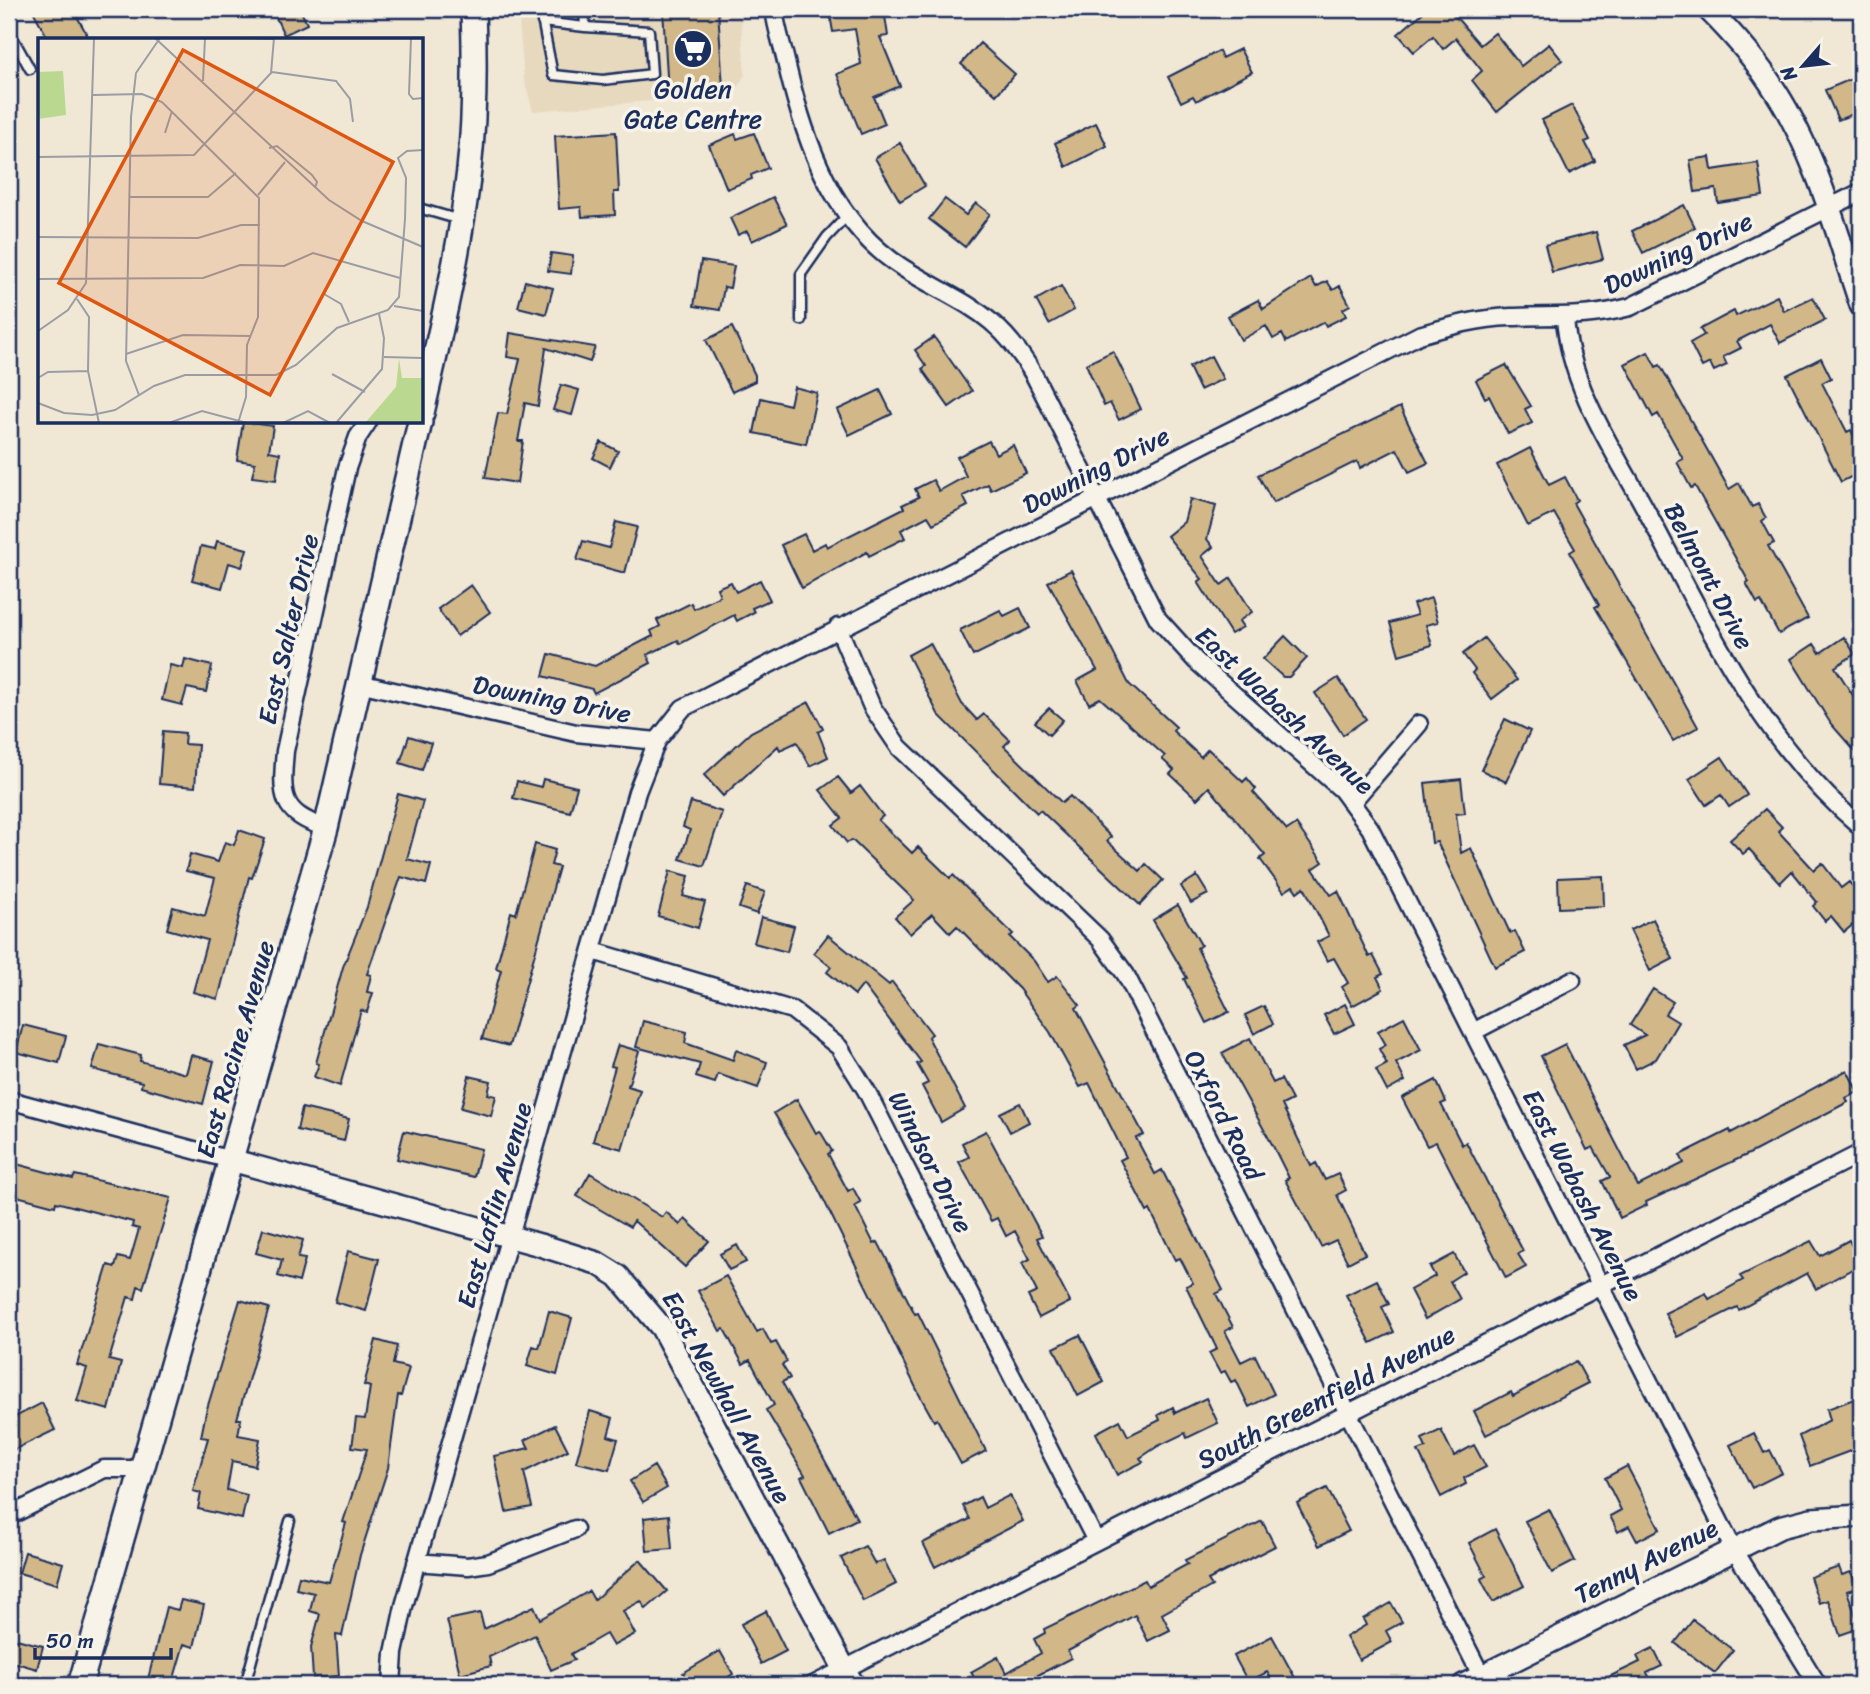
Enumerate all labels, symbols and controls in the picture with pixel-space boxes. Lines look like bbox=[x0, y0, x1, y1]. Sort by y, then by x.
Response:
supermarket icon: Golden Gate Centre bbox=[672, 28, 714, 70]
north arrow bbox=[1769, 32, 1839, 102]
inset map bbox=[38, 38, 424, 424]
text: N bbox=[1770, 59, 1807, 88]
place label: Golden Gate Centre bbox=[624, 66, 762, 142]
street label: Downing Drive bbox=[1595, 198, 1761, 308]
street label: Downing Drive bbox=[1014, 413, 1178, 527]
street label: Belmont Drive bbox=[1651, 494, 1767, 658]
street label: East Salter Drive bbox=[244, 529, 332, 729]
street label: East Wabash Avenue bbox=[1184, 614, 1386, 807]
street label: Downing Drive bbox=[469, 661, 635, 737]
street label: East Racine Avenue bbox=[182, 935, 288, 1163]
street label: Oxford Road bbox=[1171, 1042, 1278, 1191]
street label: East Wabash Avenue bbox=[1510, 1081, 1657, 1310]
street label: Windsor Drive bbox=[875, 1082, 987, 1242]
street label: East Laflin Avenue bbox=[443, 1096, 545, 1313]
street label: East Newhall Avenue bbox=[649, 1282, 805, 1513]
street label: South Greenfield Avenue bbox=[1188, 1312, 1464, 1482]
street label: Tenny Avenue bbox=[1566, 1505, 1727, 1617]
scale bar bbox=[35, 1617, 172, 1661]
text: 50 m bbox=[46, 1622, 94, 1660]

